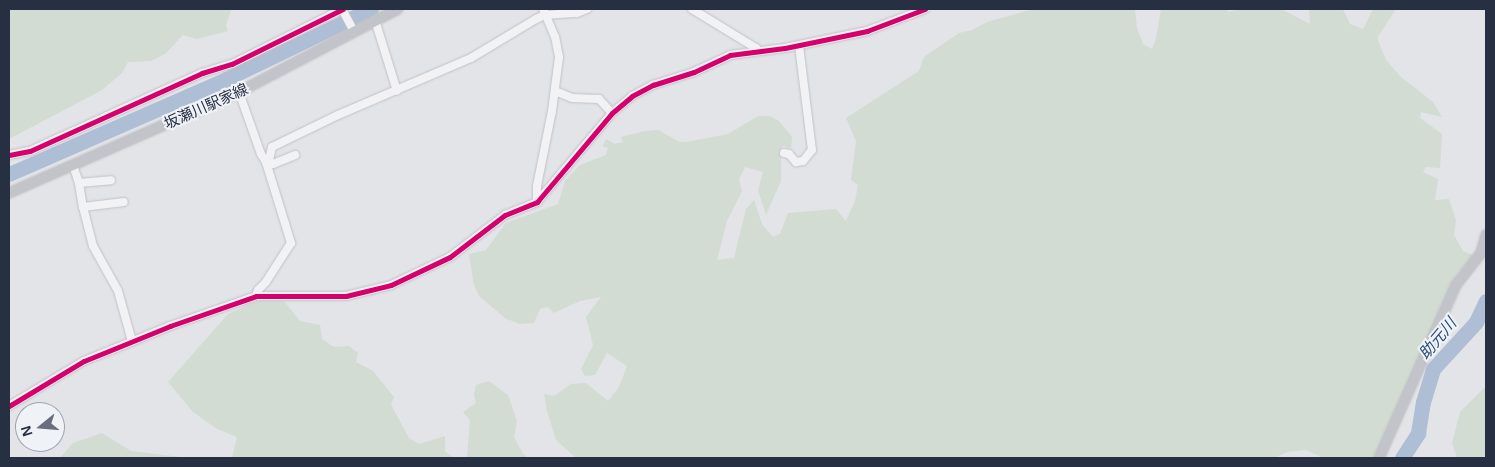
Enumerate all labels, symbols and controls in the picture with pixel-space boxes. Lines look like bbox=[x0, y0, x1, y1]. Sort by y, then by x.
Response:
street label: 坂瀬川駅家線 bbox=[161, 79, 251, 133]
water label: 助元川 bbox=[1415, 314, 1461, 364]
north arrow bbox=[15, 402, 65, 452]
text: N bbox=[17, 424, 36, 438]

